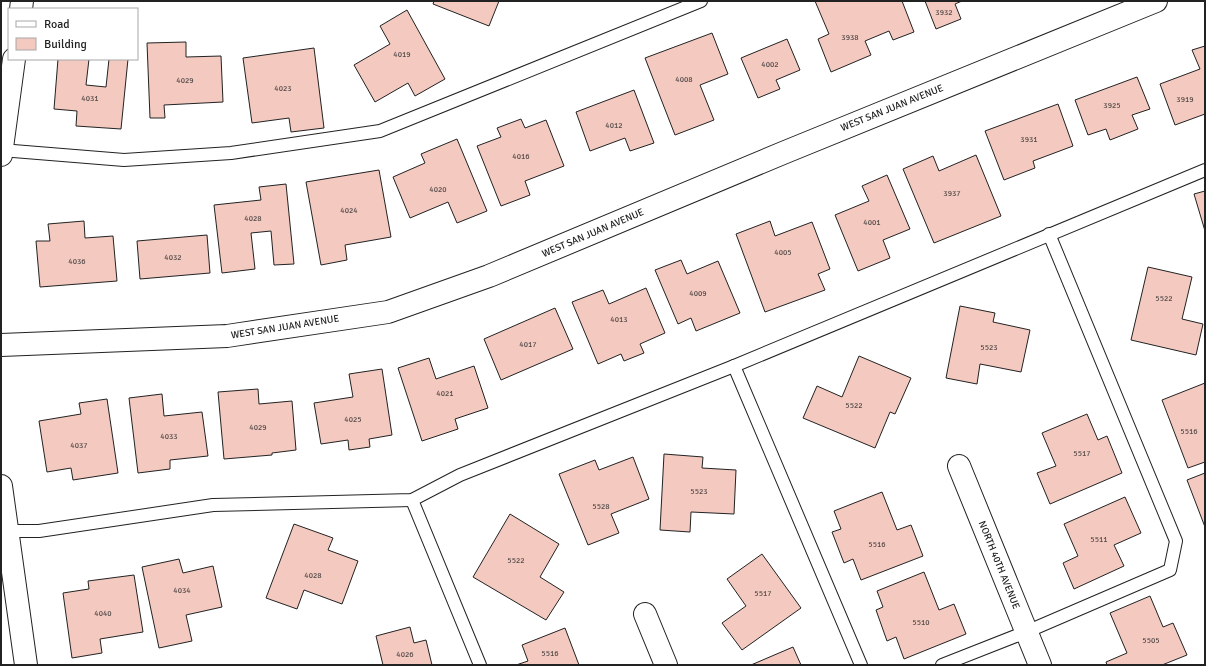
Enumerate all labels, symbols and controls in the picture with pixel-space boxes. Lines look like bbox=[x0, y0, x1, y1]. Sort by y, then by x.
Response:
house number: 3932 bbox=[935, 7, 953, 17]
legend bbox=[8, 8, 138, 60]
text: Road bbox=[44, 17, 70, 32]
house number: 3938 bbox=[841, 32, 859, 42]
text: Building bbox=[44, 37, 87, 52]
house number: 4019 bbox=[393, 49, 411, 59]
house number: 4002 bbox=[761, 59, 779, 69]
house number: 4008 bbox=[675, 74, 693, 84]
house number: 4029 bbox=[176, 75, 194, 85]
street label: WEST SAN JUAN AVENUE bbox=[839, 82, 945, 134]
house number: 4023 bbox=[274, 83, 292, 93]
house number: 4031 bbox=[81, 93, 99, 103]
house number: 3919 bbox=[1176, 94, 1194, 104]
house number: 3925 bbox=[1103, 100, 1121, 110]
house number: 4012 bbox=[605, 120, 623, 130]
house number: 3931 bbox=[1020, 134, 1038, 144]
house number: 4016 bbox=[512, 151, 530, 161]
house number: 4020 bbox=[429, 184, 447, 194]
house number: 3937 bbox=[943, 188, 961, 198]
house number: 4024 bbox=[340, 205, 358, 215]
street label: WEST SAN JUAN AVENUE bbox=[540, 206, 646, 260]
house number: 4028 bbox=[244, 213, 262, 223]
house number: 4001 bbox=[863, 217, 881, 227]
house number: 4005 bbox=[774, 247, 792, 257]
house number: 4032 bbox=[164, 252, 182, 262]
house number: 4036 bbox=[68, 256, 86, 266]
house number: 4009 bbox=[689, 288, 707, 298]
house number: 5522 bbox=[1155, 293, 1173, 303]
street label: WEST SAN JUAN AVENUE bbox=[230, 312, 340, 341]
house number: 4013 bbox=[610, 314, 628, 324]
house number: 4017 bbox=[519, 339, 537, 349]
house number: 5523 bbox=[980, 342, 998, 352]
house number: 4021 bbox=[436, 388, 454, 398]
house number: 5522 bbox=[845, 400, 863, 410]
house number: 4025 bbox=[344, 414, 362, 424]
house number: 4029 bbox=[249, 422, 267, 432]
house number: 5516 bbox=[1180, 426, 1198, 436]
house number: 4033 bbox=[160, 431, 178, 441]
house number: 4037 bbox=[70, 440, 88, 450]
house number: 5517 bbox=[1073, 448, 1091, 458]
house number: 5523 bbox=[690, 486, 708, 496]
house number: 5528 bbox=[592, 501, 610, 511]
street label: NORTH 40TH AVENUE bbox=[976, 519, 1022, 611]
house number: 5511 bbox=[1090, 534, 1108, 544]
house number: 5516 bbox=[868, 539, 886, 549]
house number: 5522 bbox=[507, 555, 525, 565]
house number: 4028 bbox=[304, 570, 322, 580]
house number: 4034 bbox=[173, 585, 191, 595]
house number: 5517 bbox=[754, 588, 772, 598]
house number: 4040 bbox=[94, 608, 112, 618]
house number: 5510 bbox=[912, 617, 930, 627]
house number: 5505 bbox=[1142, 635, 1160, 645]
house number: 5516 bbox=[541, 648, 559, 658]
house number: 4026 bbox=[396, 649, 414, 659]

